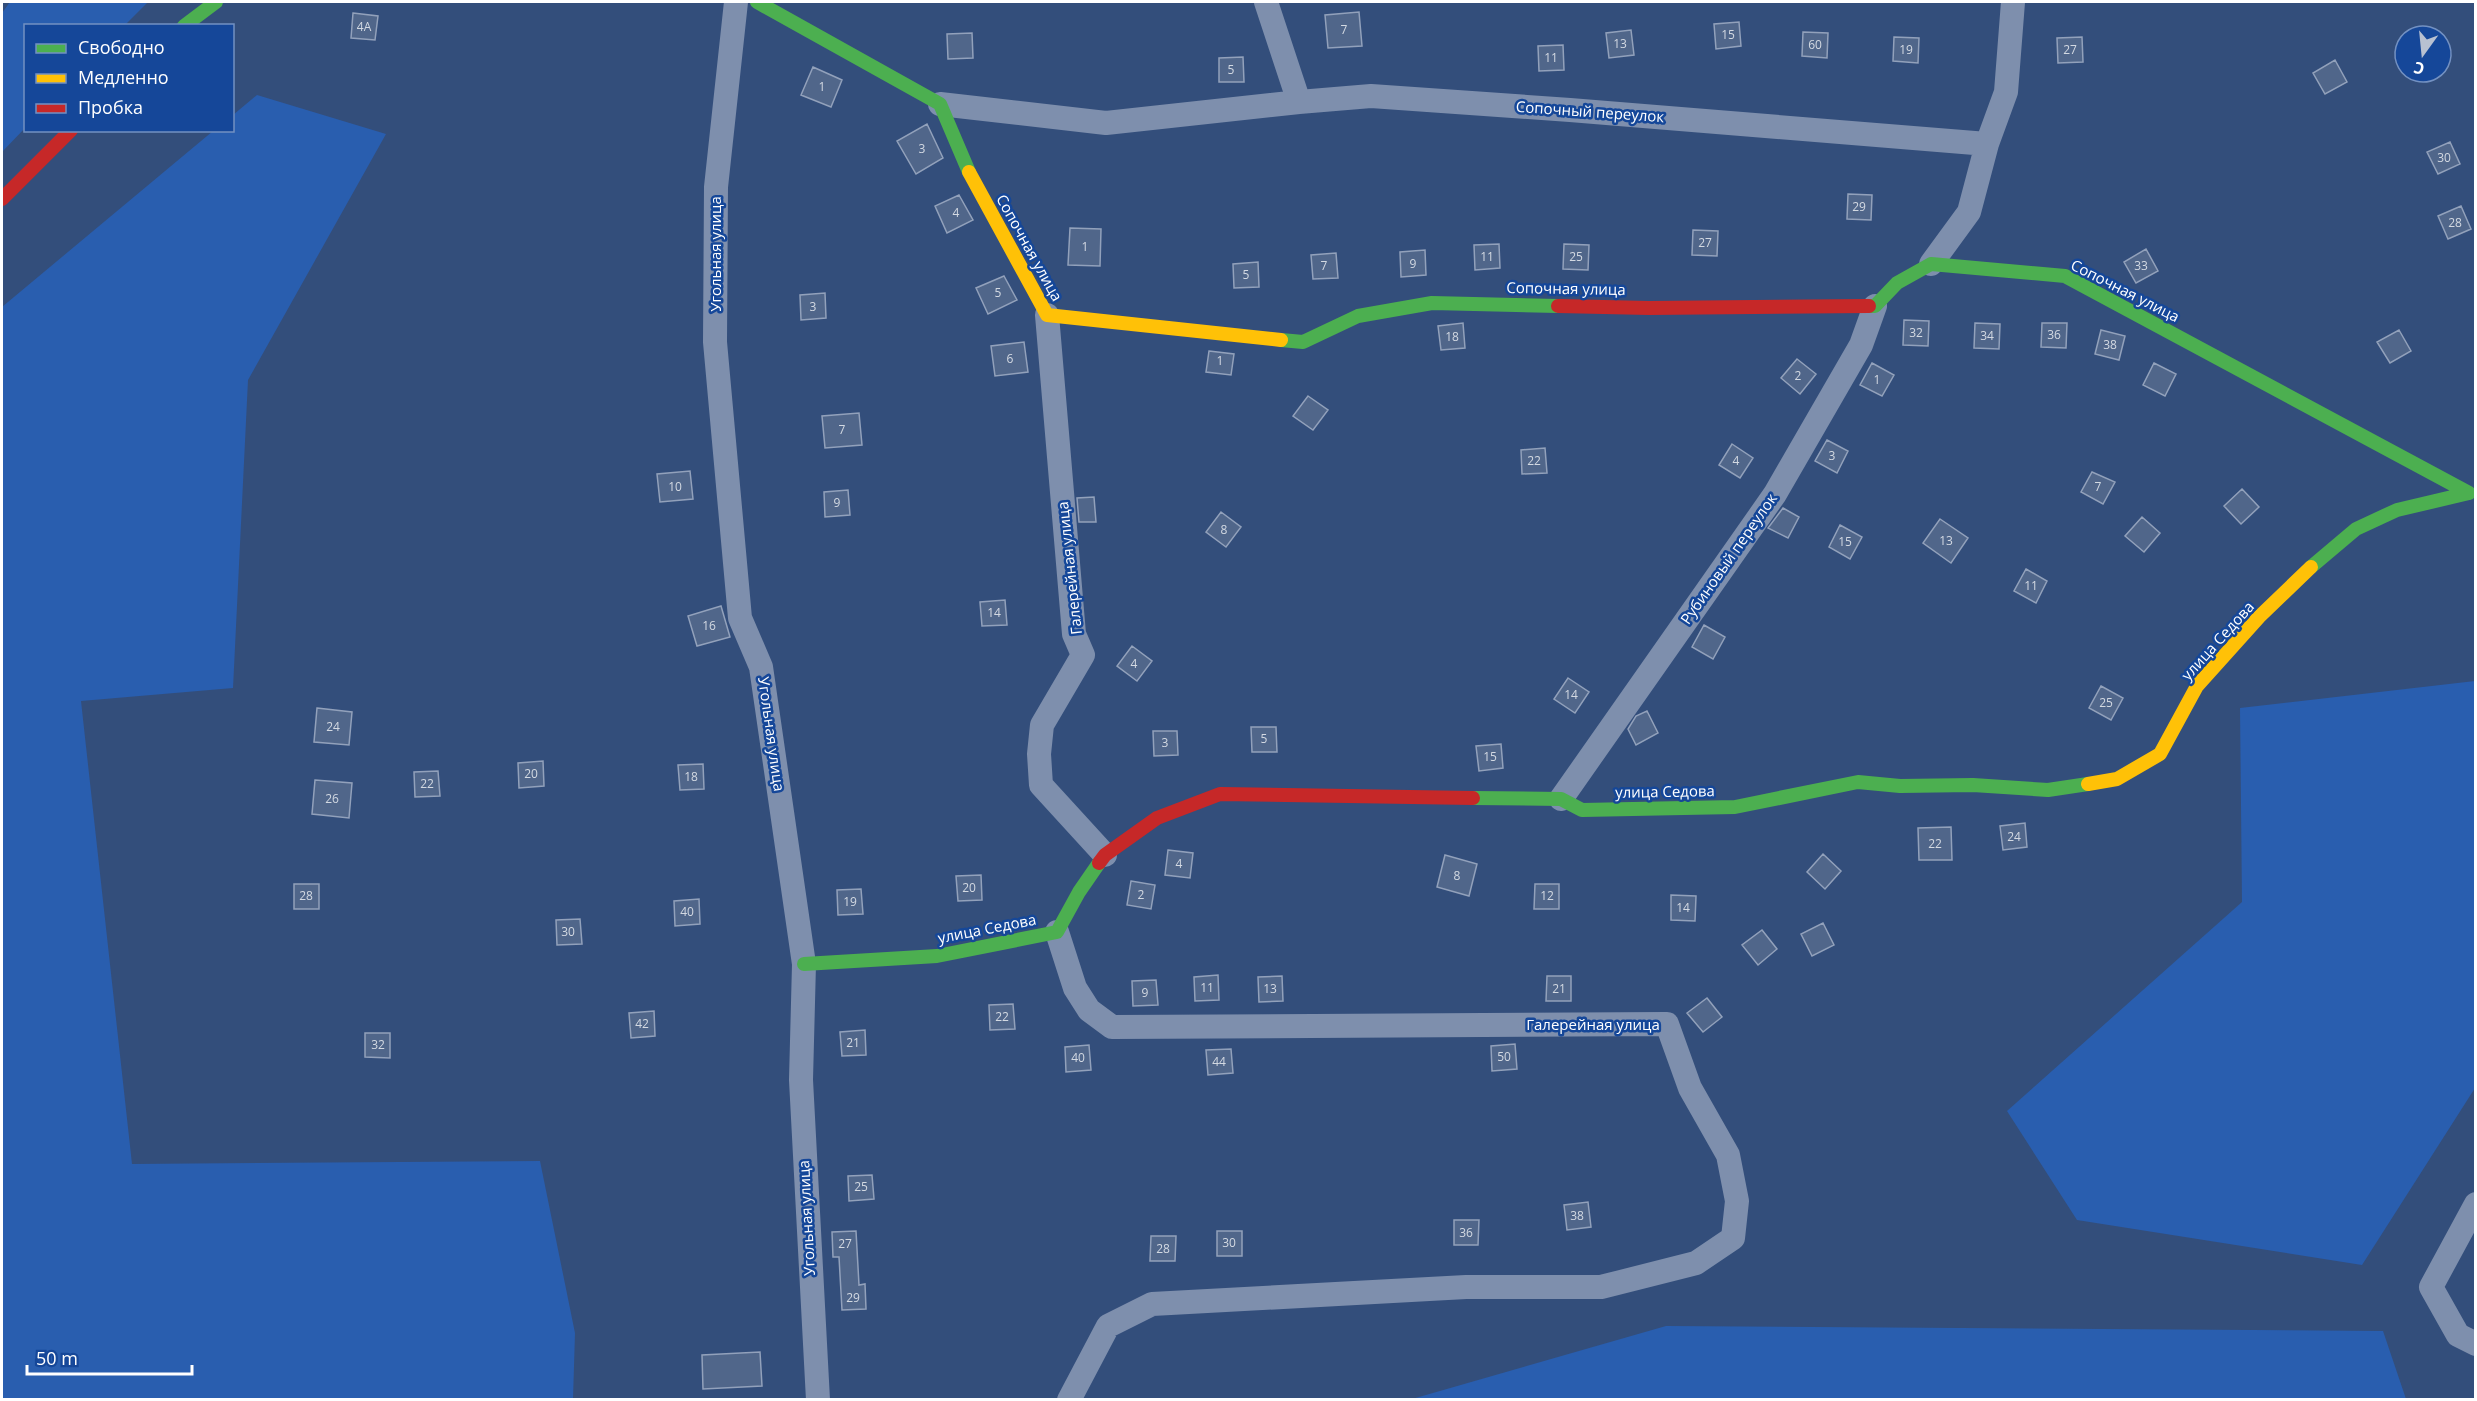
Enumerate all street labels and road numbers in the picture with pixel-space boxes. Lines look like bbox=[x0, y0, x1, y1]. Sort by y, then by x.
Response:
street label: Сопочный переулок bbox=[1515, 96, 1665, 126]
street label: Сопочная улица bbox=[992, 190, 1068, 305]
street label: Угольная улица bbox=[705, 196, 725, 312]
street label: Сопочная улица bbox=[2068, 254, 2183, 326]
street label: Сопочная улица bbox=[1506, 277, 1626, 299]
street label: Рубиновый переулок bbox=[1675, 489, 1781, 628]
street label: Галерейная улица bbox=[1052, 501, 1086, 636]
street label: улица Седова bbox=[2176, 597, 2258, 684]
street label: Угольная улица bbox=[754, 675, 790, 792]
street label: улица Седова bbox=[1615, 780, 1715, 802]
street label: улица Седова bbox=[936, 909, 1038, 947]
street label: Галерейная улица bbox=[1526, 1014, 1660, 1034]
street label: Угольная улица bbox=[793, 1160, 819, 1276]

